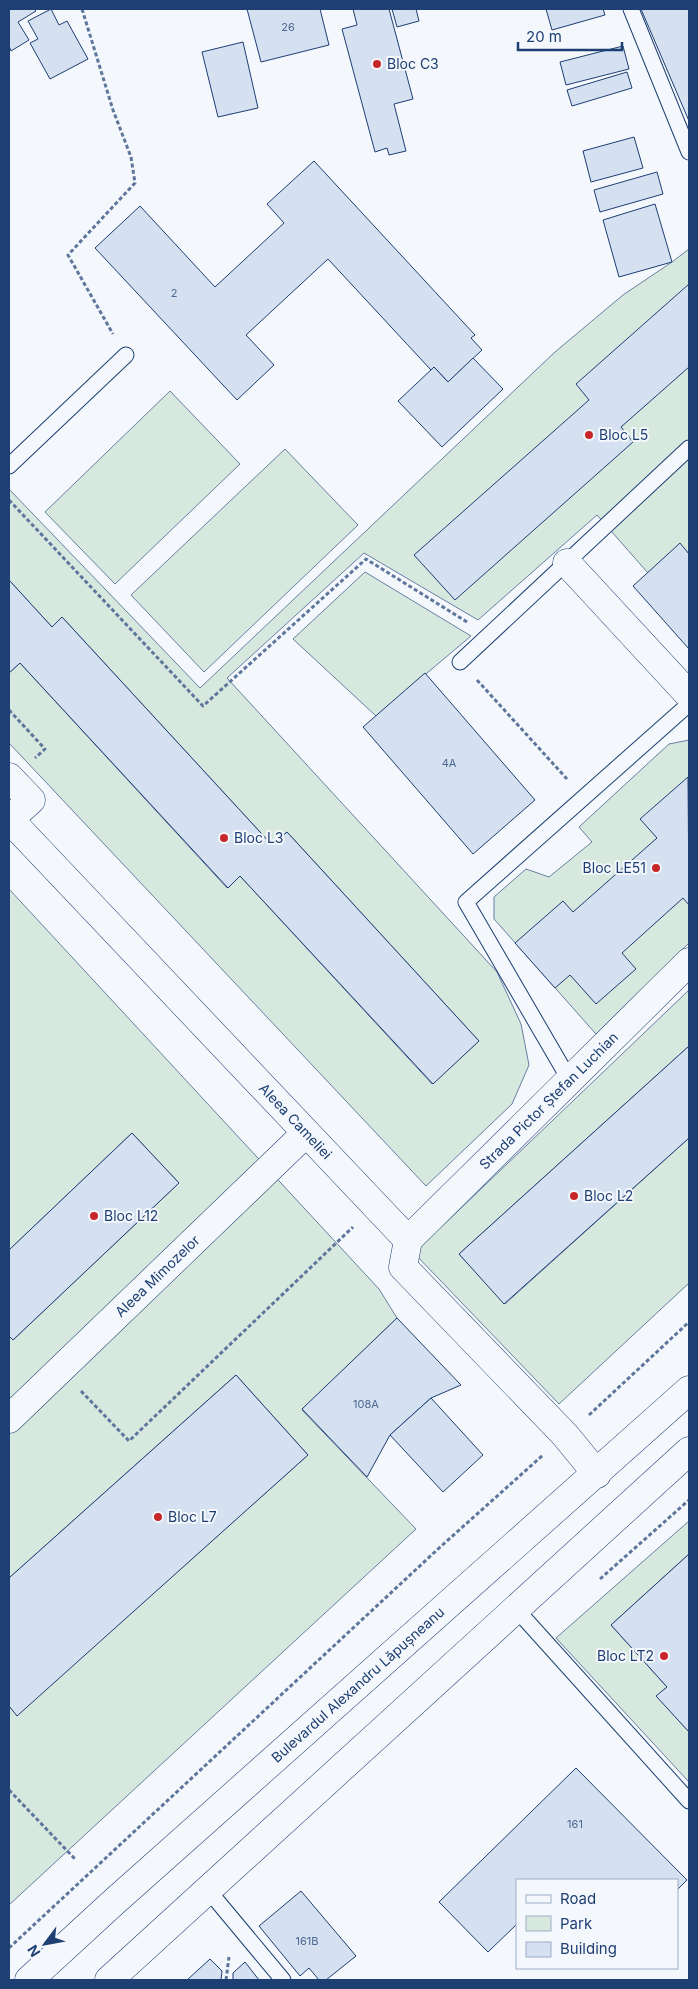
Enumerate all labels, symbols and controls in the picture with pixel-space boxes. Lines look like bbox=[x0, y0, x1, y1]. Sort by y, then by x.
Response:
house number: 26 bbox=[281, 20, 295, 34]
scale bar bbox=[518, 20, 622, 52]
text: 20 m bbox=[526, 27, 562, 46]
place label: Bloc C3 bbox=[387, 55, 439, 72]
marker: Bloc C3 bbox=[371, 58, 383, 70]
house number: 2 bbox=[171, 286, 177, 300]
place label: Bloc L5 bbox=[599, 426, 648, 443]
marker: Bloc L5 bbox=[583, 429, 595, 441]
house number: 4A bbox=[442, 756, 457, 770]
place label: Bloc L3 bbox=[234, 829, 283, 846]
marker: Bloc L3 bbox=[218, 832, 230, 844]
place label: Bloc LE51 bbox=[583, 859, 646, 876]
marker: Bloc LE51 bbox=[650, 862, 662, 874]
street label: Strada Pictor Ștefan Luchian bbox=[476, 1028, 621, 1173]
street label: Aleea Cameliei bbox=[256, 1079, 336, 1162]
place label: Bloc L2 bbox=[584, 1187, 633, 1204]
marker: Bloc L2 bbox=[568, 1190, 580, 1202]
place label: Bloc L12 bbox=[104, 1207, 158, 1224]
marker: Bloc L12 bbox=[88, 1210, 100, 1222]
street label: Aleea Mimozelor bbox=[111, 1231, 203, 1320]
house number: 108A bbox=[353, 1397, 379, 1411]
place label: Bloc L7 bbox=[168, 1508, 217, 1525]
marker: Bloc L7 bbox=[152, 1511, 164, 1523]
street label: Bulevardul Alexandru Lăpușneanu bbox=[268, 1603, 447, 1766]
place label: Bloc LT2 bbox=[597, 1647, 654, 1664]
marker: Bloc LT2 bbox=[658, 1650, 670, 1662]
house number: 161 bbox=[567, 1817, 583, 1831]
legend bbox=[516, 1879, 678, 1969]
text: Road bbox=[560, 1889, 596, 1908]
text: Park bbox=[560, 1914, 593, 1933]
north arrow bbox=[20, 1919, 70, 1969]
house number: 161B bbox=[296, 1934, 318, 1948]
text: Building bbox=[560, 1939, 617, 1958]
text: N bbox=[24, 1942, 44, 1960]

